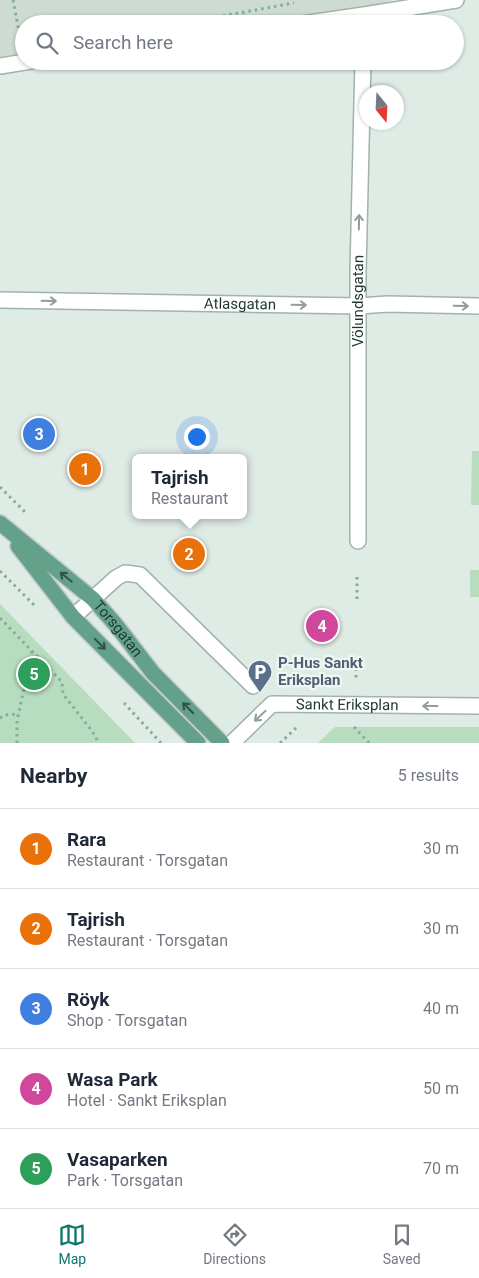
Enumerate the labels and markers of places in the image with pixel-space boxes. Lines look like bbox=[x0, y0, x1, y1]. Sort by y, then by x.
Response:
pin: 3 bbox=[23, 415, 55, 453]
pin: 1 bbox=[69, 450, 101, 488]
pin: 2 bbox=[173, 535, 205, 573]
pin: 4 bbox=[306, 607, 338, 645]
place label: P-Hus Sankt Eriksplan bbox=[278, 654, 363, 689]
pin: 5 bbox=[18, 655, 50, 693]
parking icon: P-Hus Sankt Eriksplan bbox=[247, 659, 273, 693]

